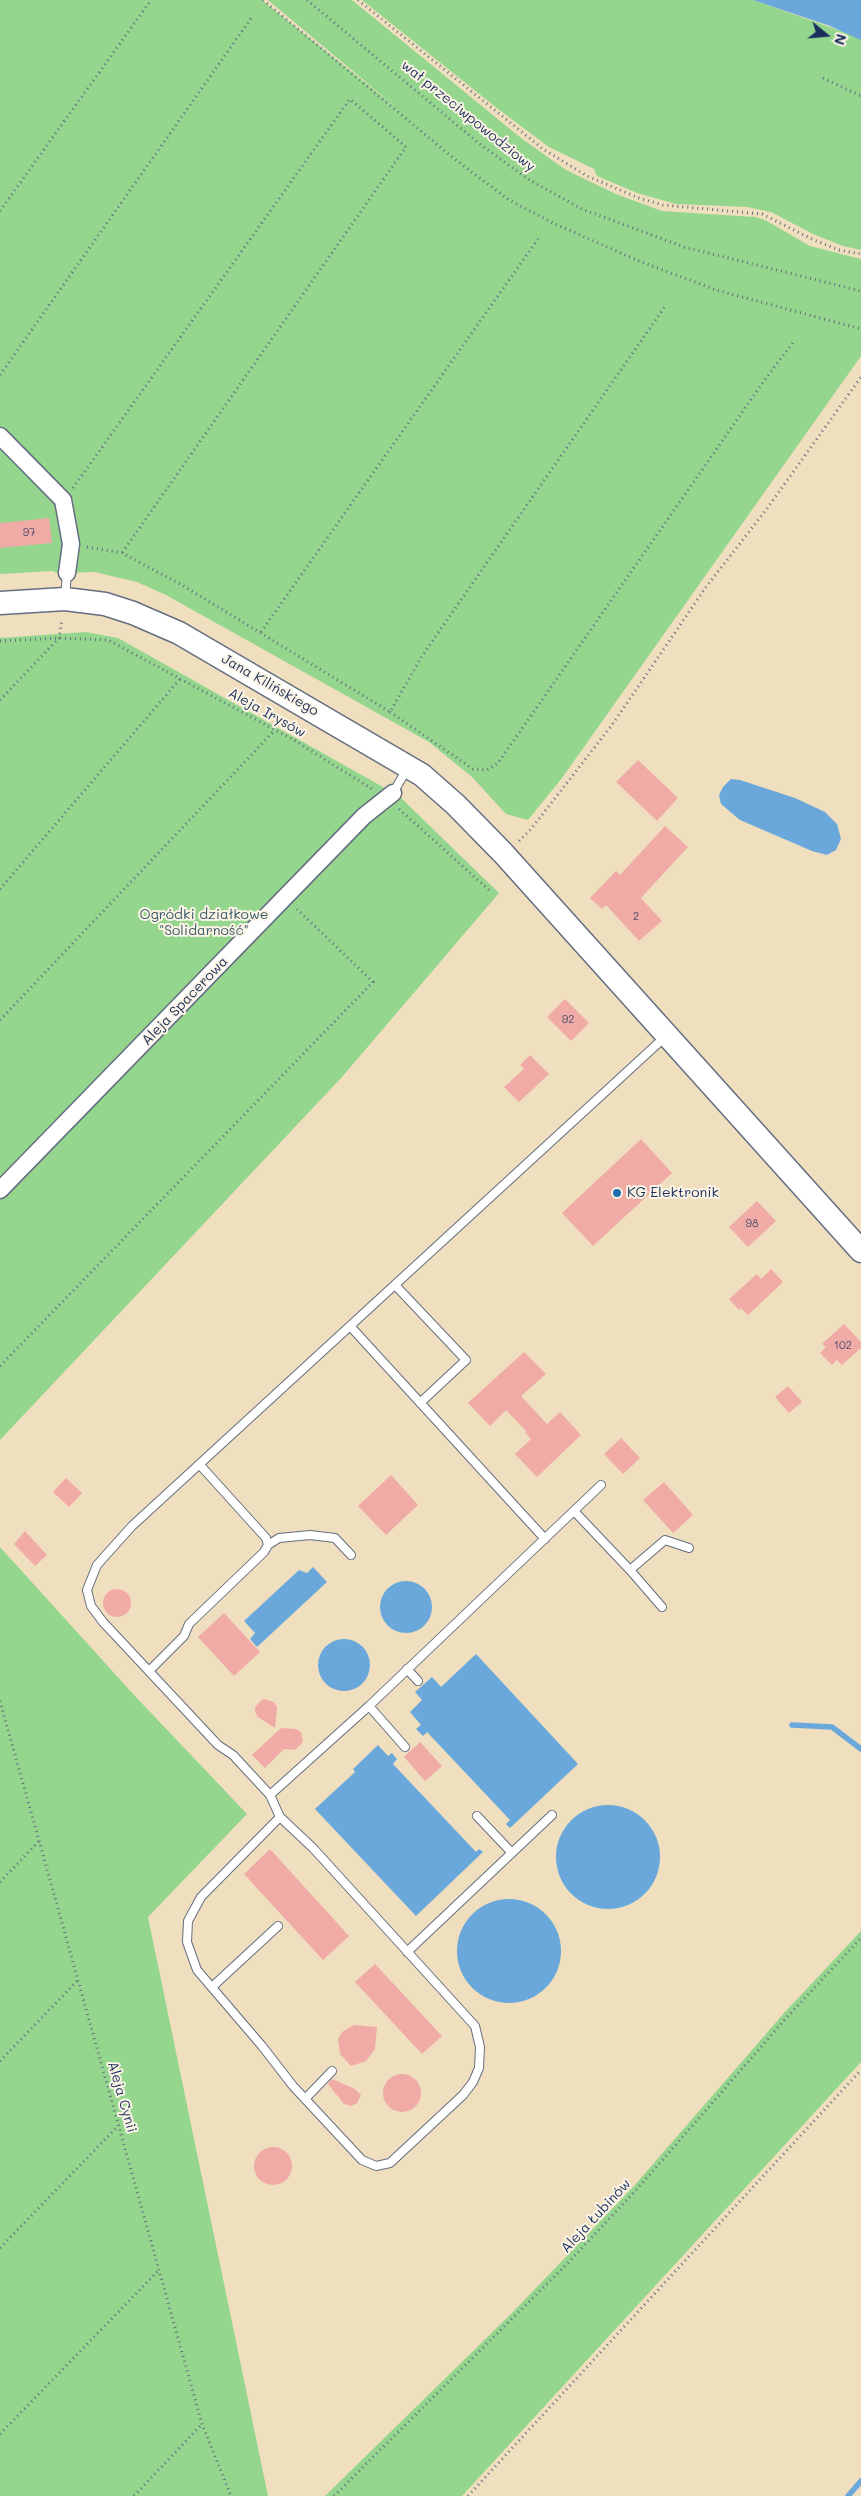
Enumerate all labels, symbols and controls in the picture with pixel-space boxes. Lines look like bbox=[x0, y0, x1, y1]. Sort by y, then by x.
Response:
north arrow bbox=[801, 10, 851, 60]
text: N bbox=[830, 32, 851, 47]
street label: wał przeciwpowodziowy bbox=[398, 57, 538, 175]
house number: 97 bbox=[23, 526, 35, 540]
street label: Jana Kilińskiego bbox=[218, 650, 322, 720]
street label: Aleja Irysów bbox=[225, 685, 309, 741]
park label: Ogródki działkowe "Solidarność" bbox=[140, 907, 268, 940]
house number: 2 bbox=[633, 910, 639, 924]
street label: Aleja Spacerowa bbox=[138, 953, 232, 1049]
house number: 92 bbox=[562, 1013, 574, 1027]
place label: KG Elektronik bbox=[627, 1185, 719, 1201]
marker: KG Elektronik bbox=[611, 1187, 623, 1199]
house number: 98 bbox=[745, 1217, 759, 1231]
house number: 102 bbox=[834, 1339, 852, 1353]
street label: Aleja Cynii bbox=[104, 2059, 140, 2135]
street label: Aleja Łubinów bbox=[557, 2176, 635, 2256]

